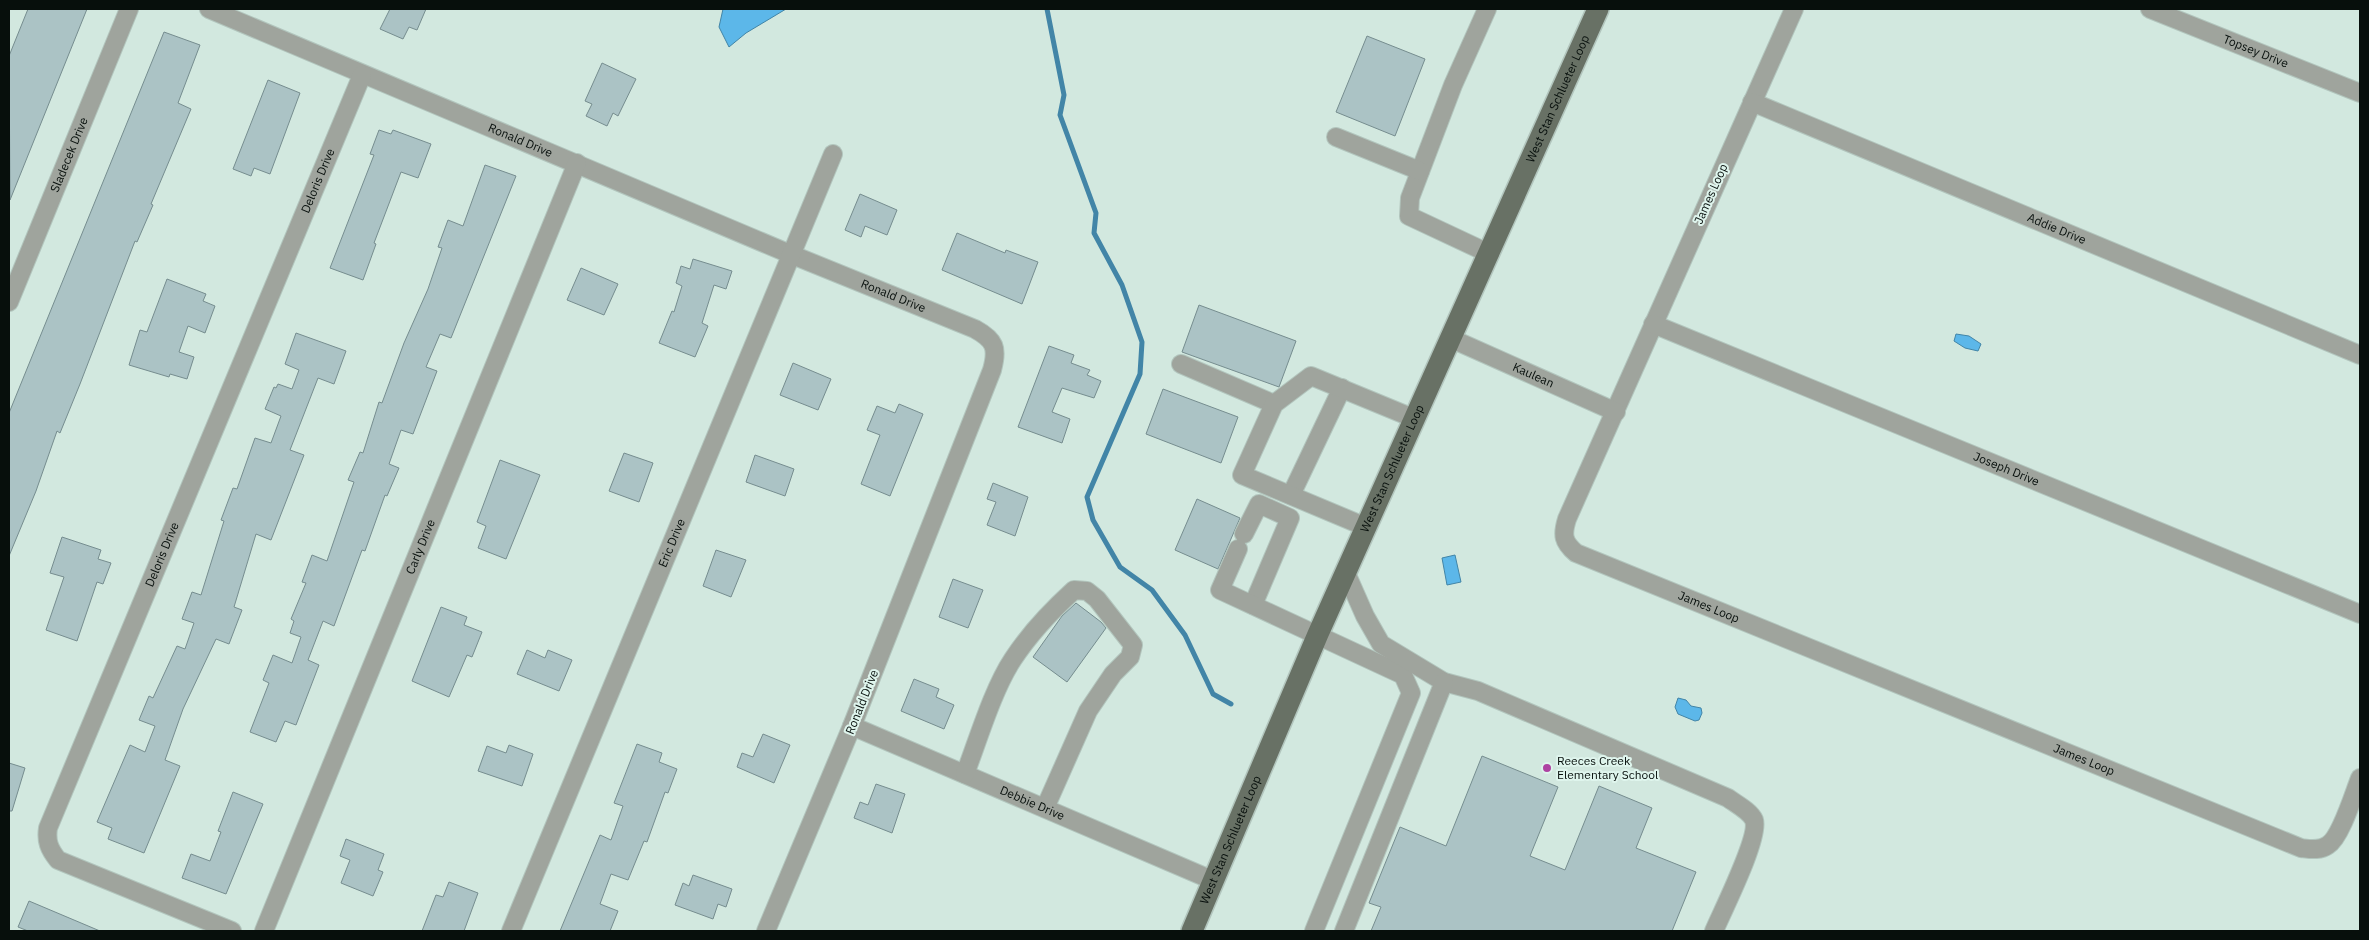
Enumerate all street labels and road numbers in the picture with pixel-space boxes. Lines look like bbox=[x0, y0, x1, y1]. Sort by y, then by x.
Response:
street label: Topsey Drive bbox=[2221, 31, 2291, 71]
street label: West Stan Schlueter Loop bbox=[1522, 33, 1592, 165]
street label: Sladecek Drive bbox=[47, 115, 91, 194]
street label: Ronald Drive bbox=[486, 120, 555, 160]
street label: Deloris Drive bbox=[297, 146, 338, 215]
street label: James Loop bbox=[1691, 161, 1731, 226]
street label: Addie Drive bbox=[2025, 209, 2089, 247]
street label: Ronald Drive bbox=[859, 276, 928, 315]
street label: Kaulean bbox=[1510, 359, 1557, 390]
street label: West Stan Schlueter Loop bbox=[1357, 402, 1427, 534]
street label: Joseph Drive bbox=[1971, 448, 2042, 489]
street label: Carly Drive bbox=[402, 516, 438, 576]
street label: Eric Drive bbox=[655, 516, 688, 569]
street label: Deloris Drive bbox=[141, 519, 182, 589]
street label: James Loop bbox=[1676, 587, 1742, 626]
street label: Ronald Drive bbox=[842, 667, 881, 736]
street label: James Loop bbox=[2051, 740, 2117, 778]
street label: West Stan Schlueter Loop bbox=[1196, 773, 1264, 906]
street label: Debbie Drive bbox=[998, 782, 1067, 823]

